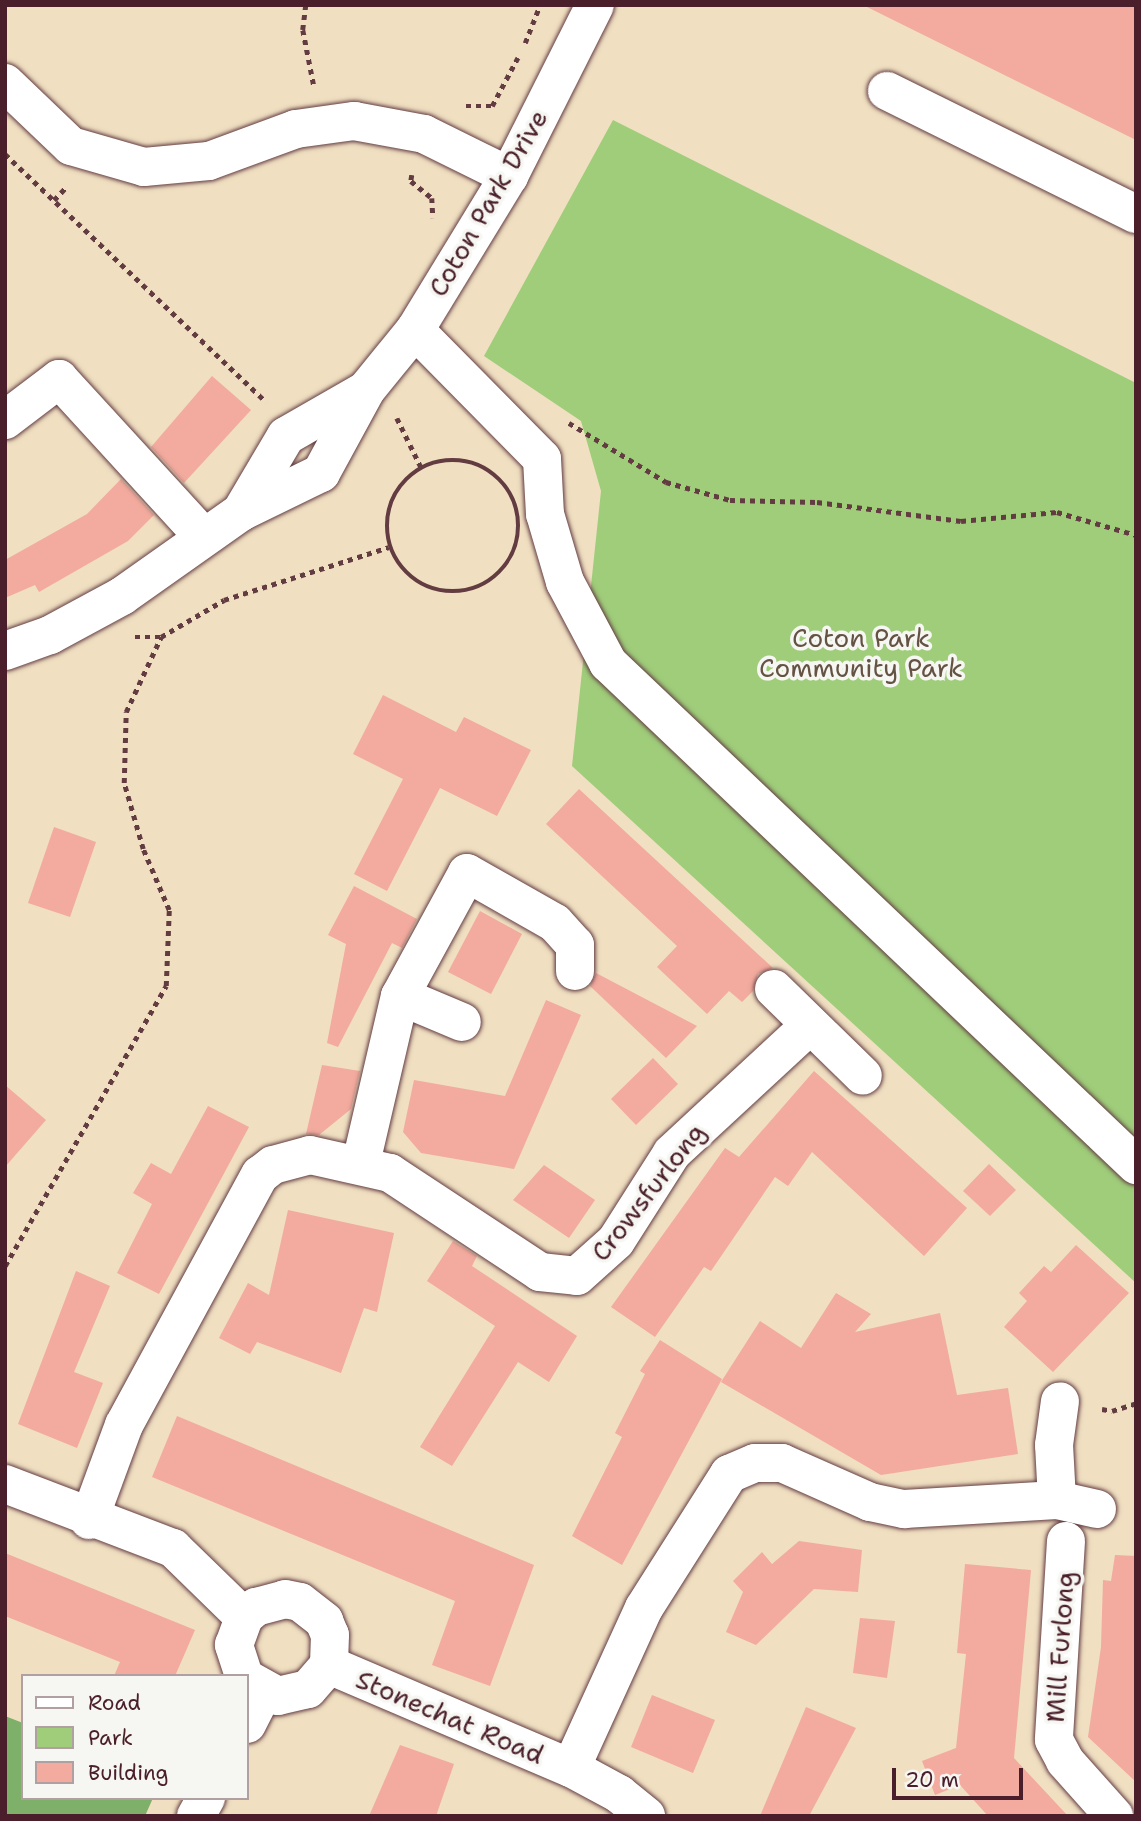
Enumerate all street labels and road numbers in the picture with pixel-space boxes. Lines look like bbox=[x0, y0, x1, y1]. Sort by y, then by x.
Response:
street label: Coton Park Drive bbox=[422, 104, 554, 302]
street label: Crowsfurlong bbox=[585, 1117, 711, 1267]
street label: Mill Furlong bbox=[1039, 1570, 1081, 1724]
street label: Stonechat Road bbox=[352, 1663, 548, 1771]

